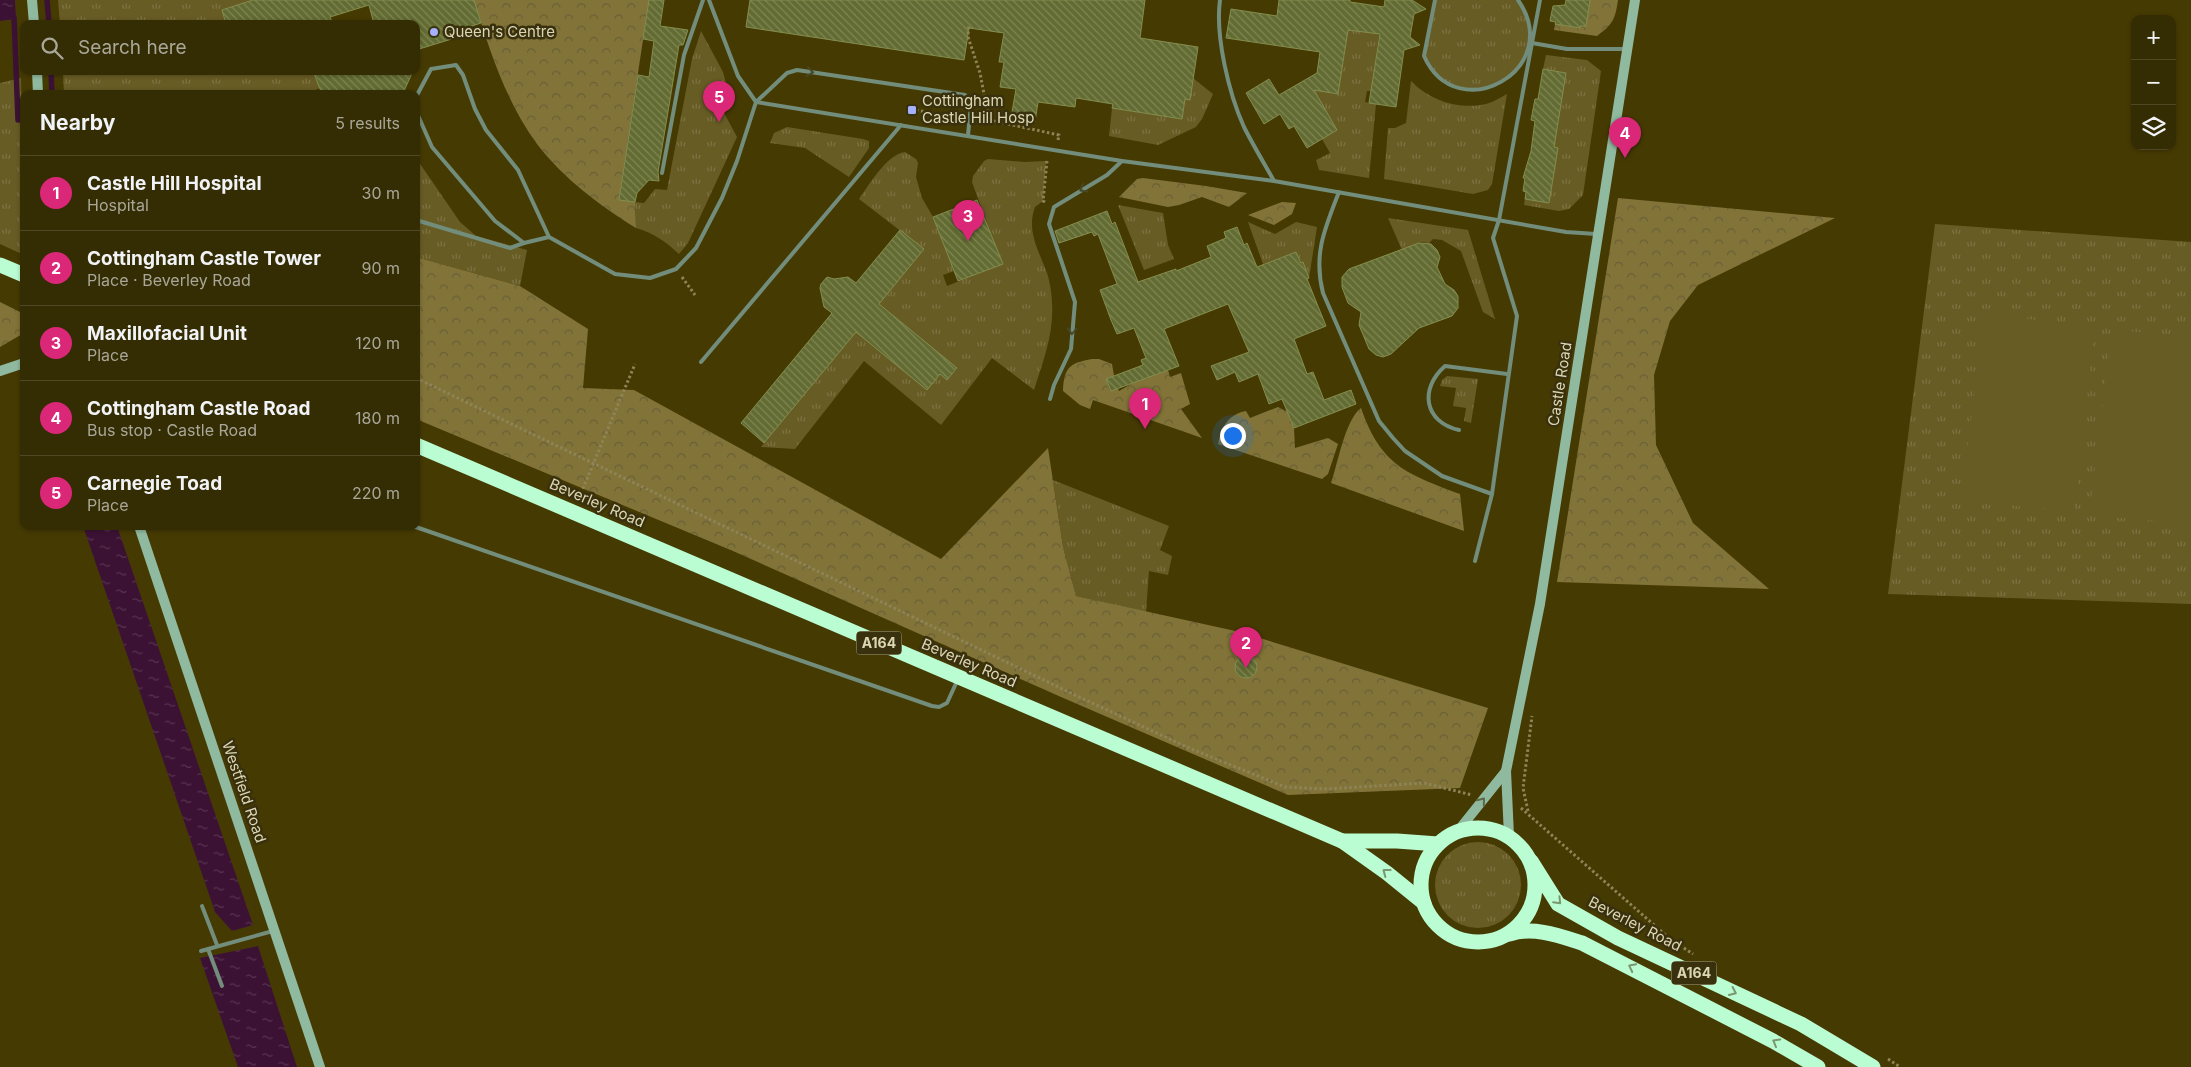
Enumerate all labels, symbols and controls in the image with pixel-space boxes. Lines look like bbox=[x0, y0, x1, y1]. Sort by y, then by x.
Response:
map controls bbox=[2131, 15, 2176, 150]
button: + bbox=[2131, 15, 2176, 60]
search box bbox=[20, 20, 420, 75]
place label: Queen's Centre bbox=[444, 22, 555, 41]
marker: Queen's Centre bbox=[428, 26, 440, 38]
icon: search bbox=[38, 34, 66, 62]
text: Search here bbox=[78, 36, 187, 59]
button: − bbox=[2131, 60, 2176, 105]
one-way arrow bbox=[805, 66, 814, 76]
pin: 5 bbox=[703, 81, 735, 122]
place label: Cottingham Castle Hill Hosp bbox=[922, 91, 1034, 127]
marker: Cottingham Castle Hill Hosp bbox=[906, 104, 918, 116]
button: layers bbox=[2131, 105, 2176, 150]
text: Nearby bbox=[40, 110, 115, 135]
text: 5 results bbox=[335, 113, 400, 133]
pin: 4 bbox=[1609, 117, 1641, 158]
text: Castle Hill Hospital bbox=[87, 172, 262, 195]
text: 1 bbox=[53, 183, 59, 203]
text: 30 m bbox=[362, 183, 400, 203]
one-way arrow bbox=[1080, 183, 1089, 193]
text: Hospital bbox=[87, 195, 149, 215]
pin: 3 bbox=[952, 200, 984, 241]
text: Cottingham Castle Tower bbox=[87, 247, 321, 270]
text: 2 bbox=[51, 258, 61, 278]
text: 90 m bbox=[361, 258, 400, 278]
text: Place · Beverley Road bbox=[87, 270, 251, 290]
text: Maxillofacial Unit bbox=[87, 322, 247, 345]
one-way arrow bbox=[1067, 327, 1078, 335]
text: 3 bbox=[51, 333, 61, 353]
text: 120 m bbox=[355, 333, 400, 353]
street label: Castle Road bbox=[1543, 340, 1576, 427]
text: Place bbox=[87, 345, 129, 365]
pin: 1 bbox=[1129, 388, 1161, 429]
text: Cottingham Castle Road bbox=[87, 397, 310, 420]
text: 4 bbox=[51, 408, 61, 428]
text: 180 m bbox=[355, 408, 400, 428]
text: Bus stop · Castle Road bbox=[87, 420, 257, 440]
your location bbox=[1220, 423, 1246, 449]
text: Carnegie Toad bbox=[87, 472, 222, 495]
street label: Beverley Road bbox=[547, 474, 648, 531]
text: 5 bbox=[51, 483, 61, 503]
text: 220 m bbox=[352, 483, 400, 503]
text: Place bbox=[87, 495, 129, 515]
pin: 2 bbox=[1230, 627, 1262, 668]
road number: A164 bbox=[856, 632, 902, 654]
street label: Beverley Road bbox=[919, 634, 1020, 691]
street label: Westfield Road bbox=[218, 738, 271, 845]
one-way arrow bbox=[1477, 798, 1485, 807]
one-way arrow bbox=[1383, 870, 1392, 878]
street label: Beverley Road bbox=[1585, 892, 1685, 955]
one-way arrow bbox=[1553, 895, 1562, 904]
road number: A164 bbox=[1672, 961, 1716, 984]
one-way arrow bbox=[1628, 963, 1637, 973]
one-way arrow bbox=[1728, 985, 1737, 996]
one-way arrow bbox=[1772, 1039, 1781, 1049]

